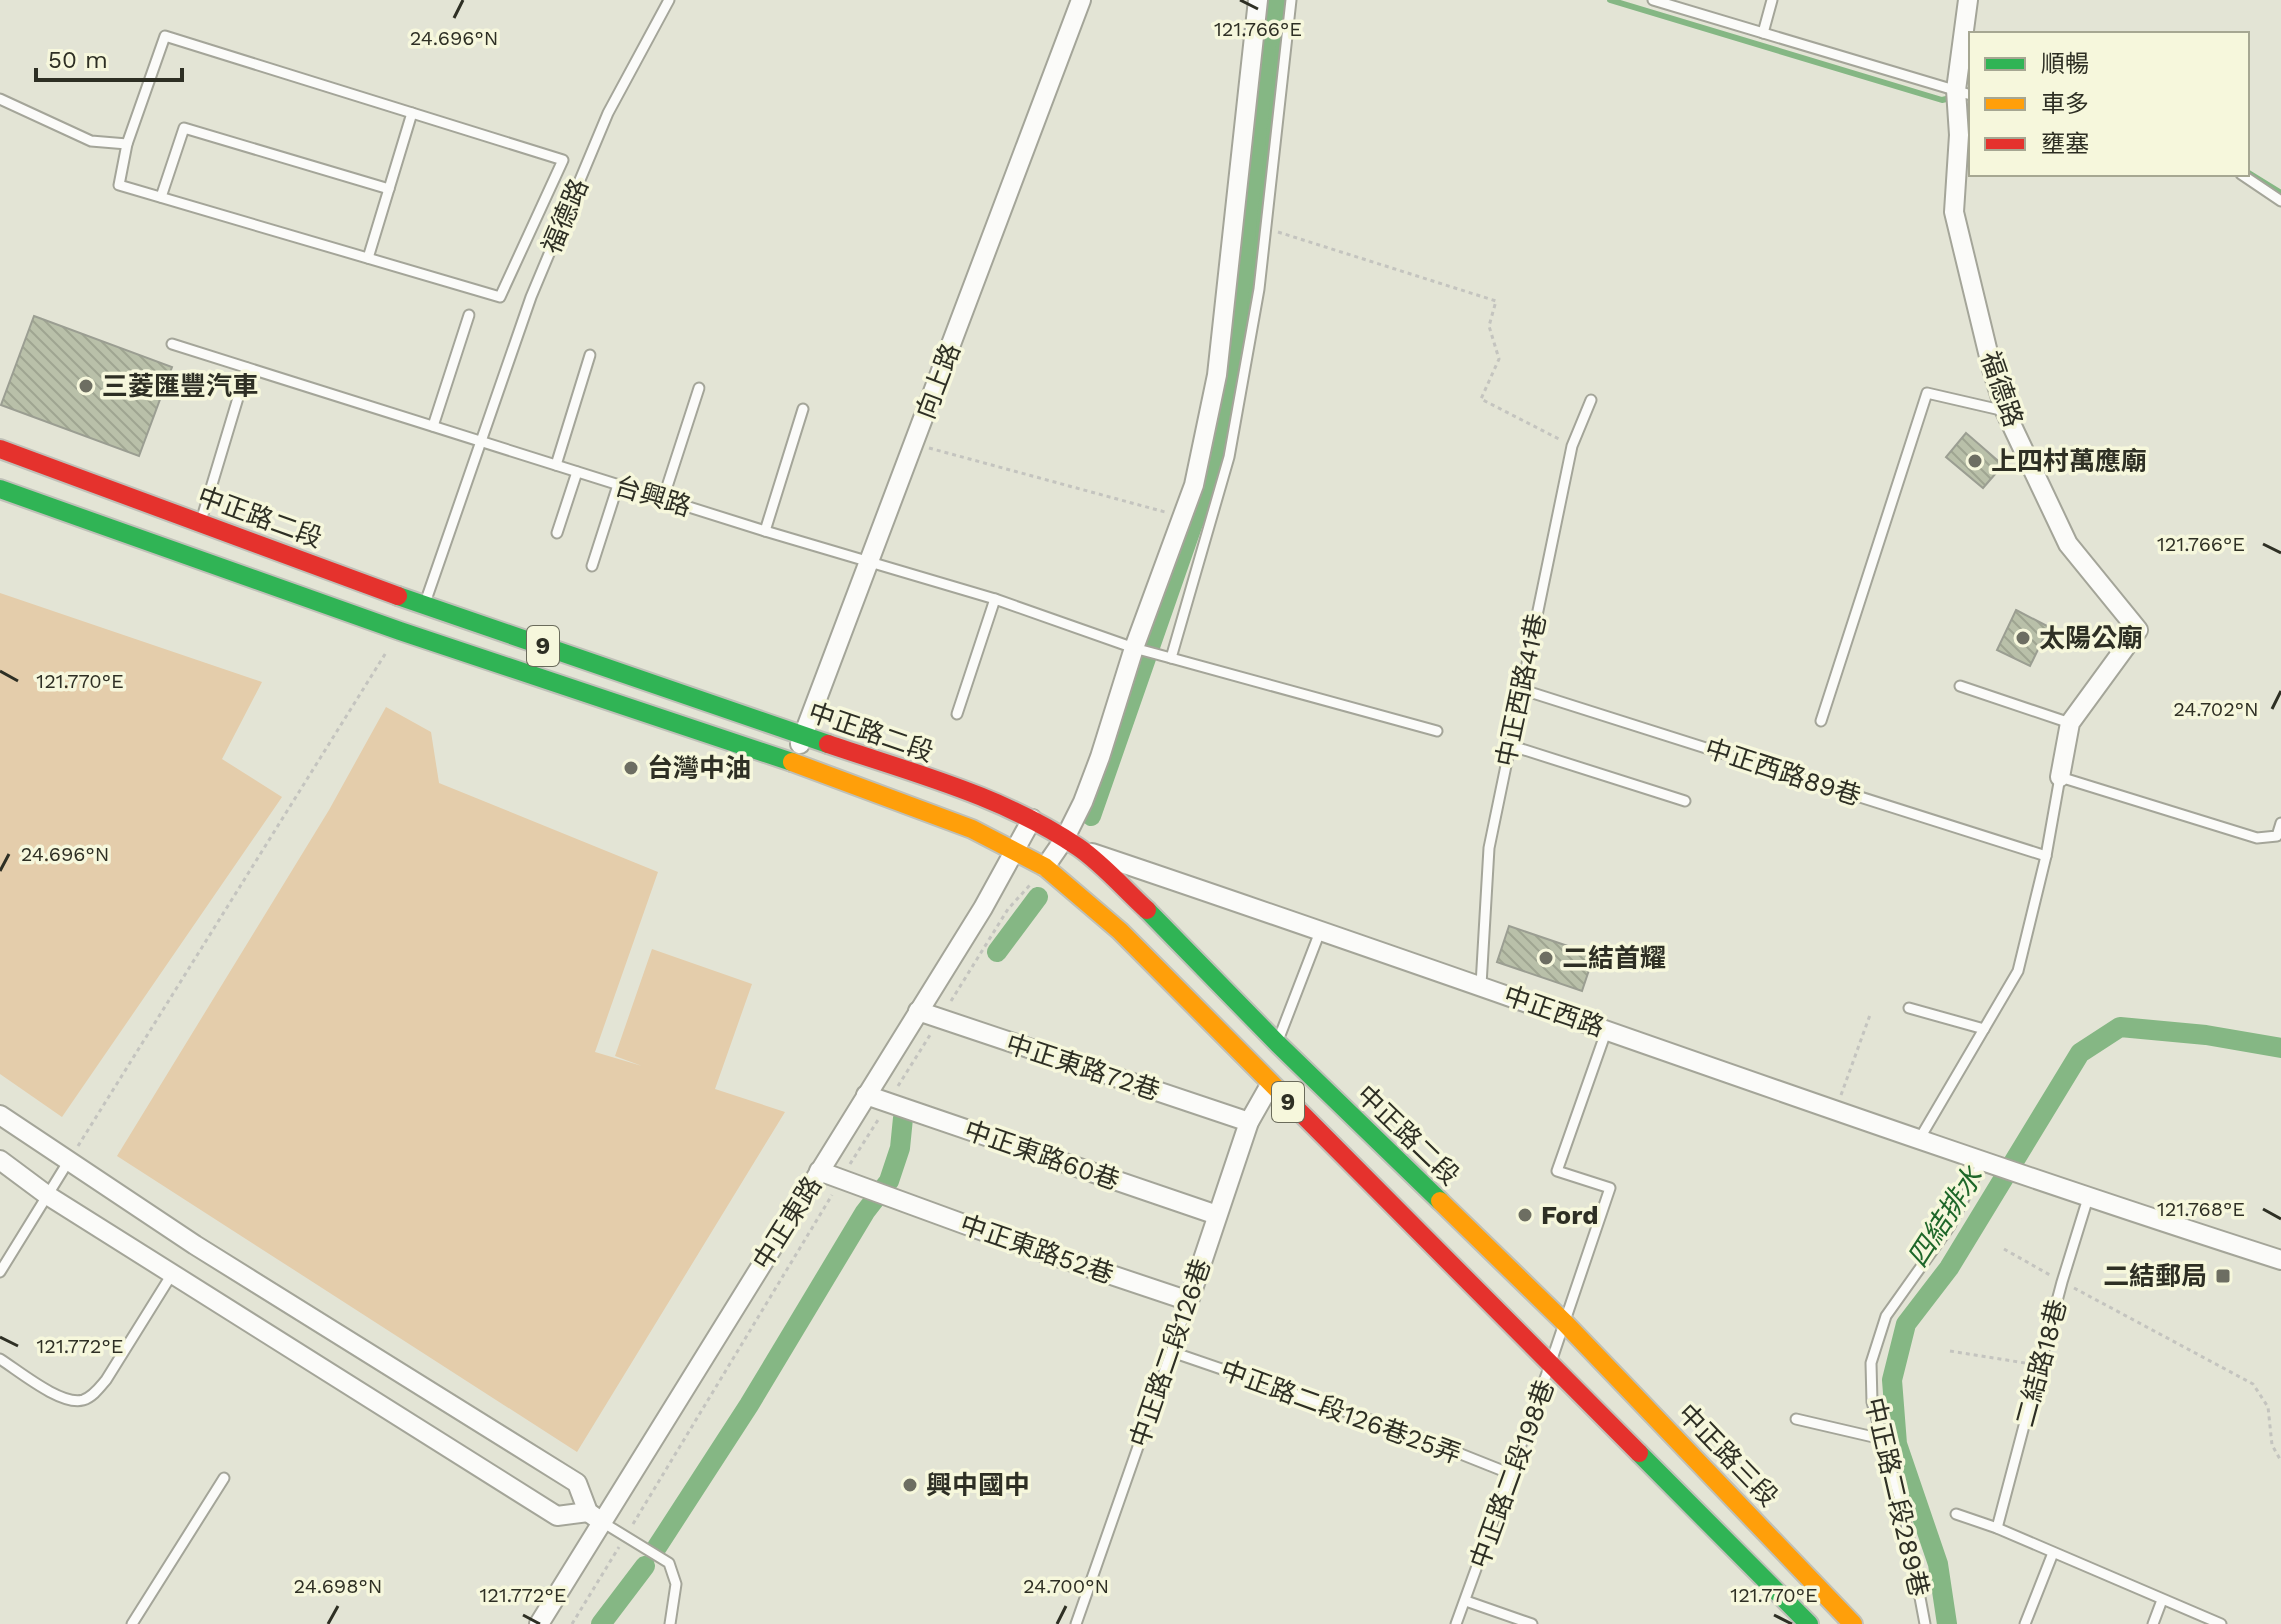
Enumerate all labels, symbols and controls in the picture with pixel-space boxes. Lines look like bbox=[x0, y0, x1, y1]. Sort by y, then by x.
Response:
text: 121.766°E bbox=[1214, 17, 1302, 41]
text: 24.696°N bbox=[410, 26, 498, 50]
scale bar bbox=[36, 32, 182, 82]
legend bbox=[1969, 32, 2249, 176]
text: 50 m bbox=[48, 46, 108, 74]
text: 順暢 bbox=[2041, 50, 2089, 78]
text: 車多 bbox=[2041, 90, 2089, 118]
text: 壅塞 bbox=[2041, 130, 2089, 158]
street label: 福德路 bbox=[536, 174, 594, 258]
street label: 向上路 bbox=[910, 339, 966, 423]
street label: 福德路 bbox=[1975, 347, 2029, 431]
place label: 三菱匯豐汽車 bbox=[102, 371, 258, 401]
marker: 三菱匯豐汽車 bbox=[77, 377, 95, 395]
place label: 上四村萬應廟 bbox=[1991, 446, 2147, 476]
marker: 上四村萬應廟 bbox=[1966, 452, 1984, 470]
street label: 台興路 bbox=[611, 470, 695, 522]
street label: 中正路二段 bbox=[194, 481, 326, 553]
text: 121.766°E bbox=[2157, 532, 2245, 556]
street label: 中正西路41巷 bbox=[1490, 611, 1552, 769]
place label: 太陽公廟 bbox=[2039, 623, 2143, 653]
road number: 9 bbox=[527, 626, 559, 666]
marker: 太陽公廟 bbox=[2014, 629, 2032, 647]
text: 121.770°E bbox=[36, 669, 124, 693]
street label: 中正路二段 bbox=[805, 697, 937, 767]
text: 24.702°N bbox=[2173, 697, 2259, 721]
street label: 中正西路89巷 bbox=[1701, 733, 1865, 811]
place label: 台灣中油 bbox=[647, 753, 751, 783]
marker: 台灣中油 bbox=[622, 759, 640, 777]
text: 24.696°N bbox=[21, 842, 109, 866]
place label: 二結首耀 bbox=[1562, 943, 1666, 973]
marker: 二結首耀 bbox=[1537, 949, 1555, 967]
street label: 中正西路 bbox=[1500, 980, 1608, 1042]
street label: 中正東路72巷 bbox=[1002, 1028, 1164, 1106]
street label: 中正路二段 bbox=[1351, 1079, 1465, 1191]
road number: 9 bbox=[1272, 1082, 1304, 1122]
street label: 中正東路60巷 bbox=[961, 1114, 1123, 1196]
water label: 四結排水 bbox=[1901, 1159, 1990, 1273]
street label: 中正東路 bbox=[747, 1171, 827, 1275]
text: 121.768°E bbox=[2157, 1197, 2245, 1221]
place label: Ford bbox=[1541, 1200, 1599, 1230]
marker: Ford bbox=[1516, 1206, 1534, 1224]
street label: 中正東路52巷 bbox=[956, 1209, 1118, 1289]
street label: 中正路二段126巷 bbox=[1124, 1255, 1216, 1451]
place label: 二結郵局 bbox=[2103, 1261, 2207, 1291]
marker: 二結郵局 bbox=[2214, 1267, 2232, 1285]
street label: 二結路18巷 bbox=[2010, 1296, 2072, 1430]
text: 121.772°E bbox=[37, 1334, 123, 1358]
street label: 中正路二段126巷25弄 bbox=[1217, 1355, 1465, 1469]
street label: 中正路二段198巷 bbox=[1464, 1376, 1560, 1572]
street label: 中正路二段289巷 bbox=[1860, 1395, 1934, 1599]
street label: 中正路三段 bbox=[1672, 1398, 1784, 1512]
place label: 興中國中 bbox=[926, 1470, 1030, 1500]
marker: 興中國中 bbox=[901, 1476, 919, 1494]
text: 24.698°N bbox=[294, 1574, 382, 1598]
text: 24.700°N bbox=[1023, 1574, 1109, 1598]
text: 121.772°E bbox=[480, 1583, 566, 1607]
text: 121.770°E bbox=[1730, 1583, 1818, 1607]

